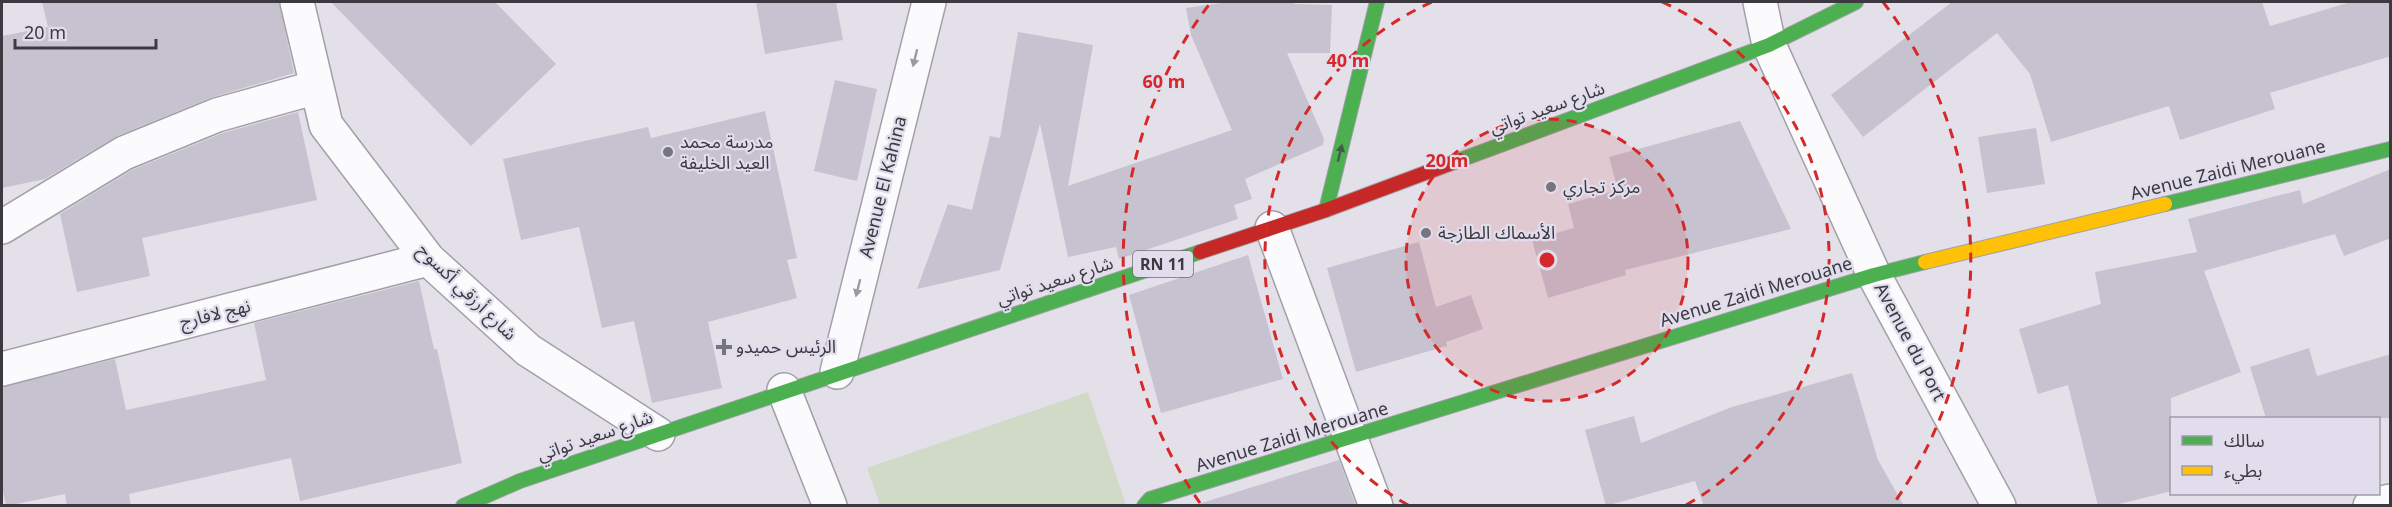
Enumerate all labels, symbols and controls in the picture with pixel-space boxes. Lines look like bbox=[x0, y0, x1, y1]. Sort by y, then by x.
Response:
scale bar bbox=[15, 12, 156, 50]
text: 20 m bbox=[24, 20, 66, 44]
text: 40 m bbox=[1327, 48, 1369, 72]
one-way arrow bbox=[909, 49, 919, 67]
text: 60 m bbox=[1143, 69, 1185, 93]
street label: شارع سعيد تواتي bbox=[1486, 75, 1609, 142]
street label: Avenue El Kahina bbox=[853, 113, 911, 260]
place label: مدرسة محمد العيد الخليفة bbox=[680, 129, 774, 174]
street label: Avenue Zaidi Merouane bbox=[2128, 133, 2328, 205]
one-way arrow bbox=[1335, 144, 1345, 162]
marker: مدرسة محمد العيد الخليفة bbox=[661, 145, 675, 159]
text: 20 m bbox=[1426, 148, 1468, 172]
place label: مركز تجاري bbox=[1563, 174, 1640, 200]
marker: مركز تجاري bbox=[1544, 180, 1558, 194]
place label: الأسماك الطازجة bbox=[1438, 220, 1555, 244]
marker: الأسماك الطازجة bbox=[1419, 226, 1433, 240]
street label: شارع أرزقي أكسوح bbox=[411, 238, 523, 347]
street label: شارع سعيد تواتي bbox=[993, 250, 1117, 313]
centre of rings bbox=[1537, 250, 1557, 270]
street label: Avenue Zaidi Merouane bbox=[1656, 250, 1855, 332]
road number: RN 11 bbox=[1133, 251, 1193, 277]
street label: Avenue du Port bbox=[1870, 278, 1952, 405]
one-way arrow bbox=[852, 279, 862, 298]
street label: نهج لافارج bbox=[177, 293, 253, 335]
place label: الرئيس حميدو bbox=[736, 334, 836, 358]
marker: الرئيس حميدو bbox=[717, 340, 731, 354]
street label: Avenue Zaidi Merouane bbox=[1192, 395, 1391, 477]
street label: شارع سعيد تواتي bbox=[534, 404, 657, 469]
legend bbox=[2170, 417, 2380, 495]
text: سالك bbox=[2224, 428, 2265, 452]
text: بطيء bbox=[2224, 458, 2262, 484]

